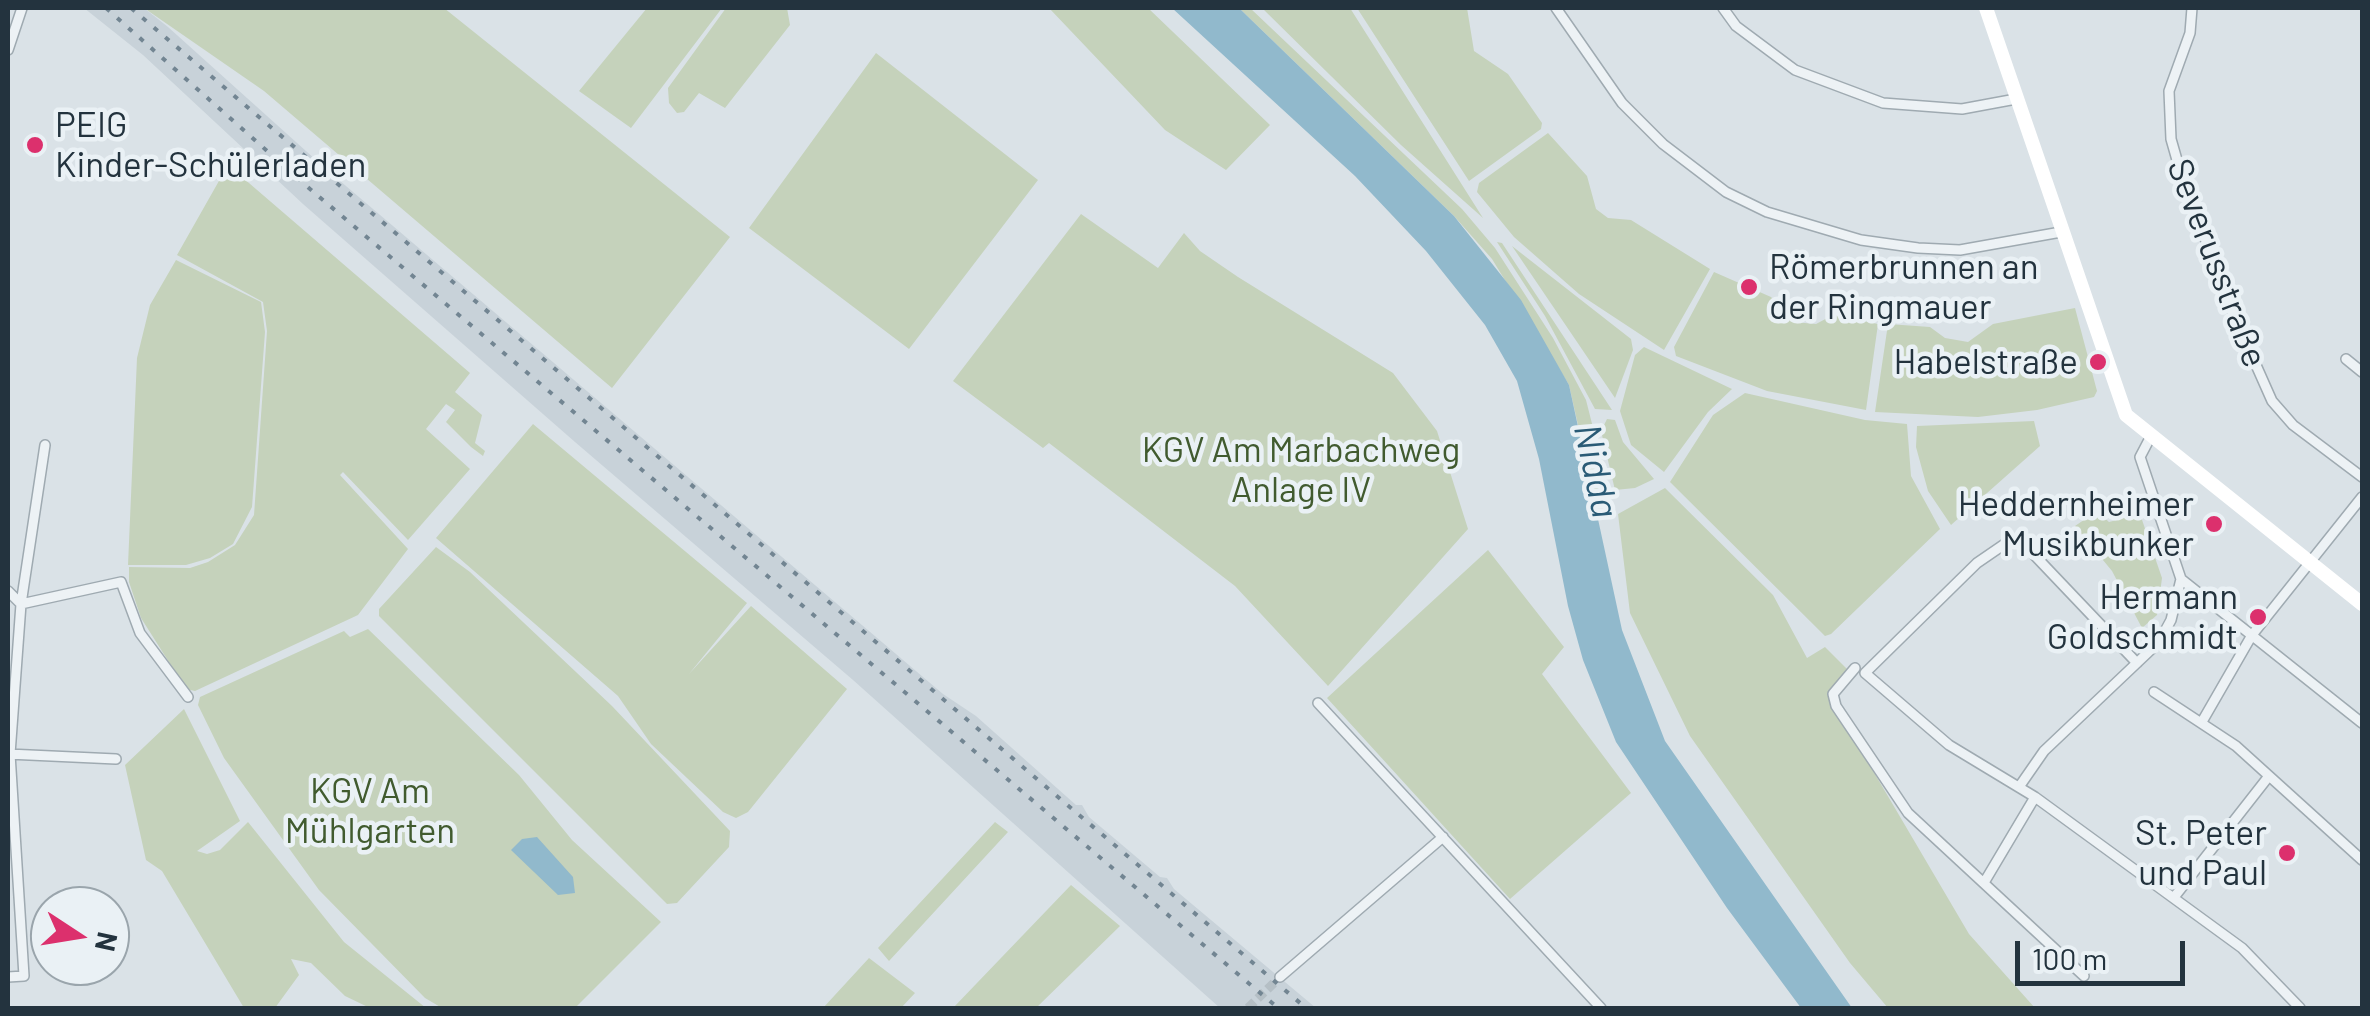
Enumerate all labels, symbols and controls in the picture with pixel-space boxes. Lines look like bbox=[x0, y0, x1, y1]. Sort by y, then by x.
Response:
place label: PEIG Kinder-Schülerladen bbox=[55, 104, 366, 186]
marker: PEIG Kinder-Schülerladen bbox=[24, 134, 46, 156]
street label: Severusstraße bbox=[2158, 153, 2276, 373]
place label: Römerbrunnen an der Ringmauer bbox=[1769, 246, 2039, 328]
marker: Römerbrunnen an der Ringmauer bbox=[1738, 276, 1760, 298]
place label: Habelstraße bbox=[1893, 341, 2078, 383]
marker: Habelstraße bbox=[2087, 351, 2109, 373]
water label: Nidda bbox=[1564, 420, 1628, 522]
park label: KGV Am Marbachweg Anlage IV bbox=[1142, 429, 1460, 511]
place label: Heddernheimer Musikbunker bbox=[1958, 483, 2194, 565]
marker: Heddernheimer Musikbunker bbox=[2203, 513, 2225, 535]
place label: Hermann Goldschmidt bbox=[2047, 576, 2238, 658]
marker: Hermann Goldschmidt bbox=[2247, 606, 2269, 628]
park label: KGV Am Mühlgarten bbox=[285, 770, 455, 852]
place label: St. Peter und Paul bbox=[2135, 812, 2267, 894]
marker: St. Peter und Paul bbox=[2276, 842, 2298, 864]
north arrow bbox=[30, 886, 130, 986]
scale bar bbox=[2020, 921, 2190, 983]
text: N bbox=[89, 929, 126, 954]
text: 100 m bbox=[2032, 940, 2107, 976]

